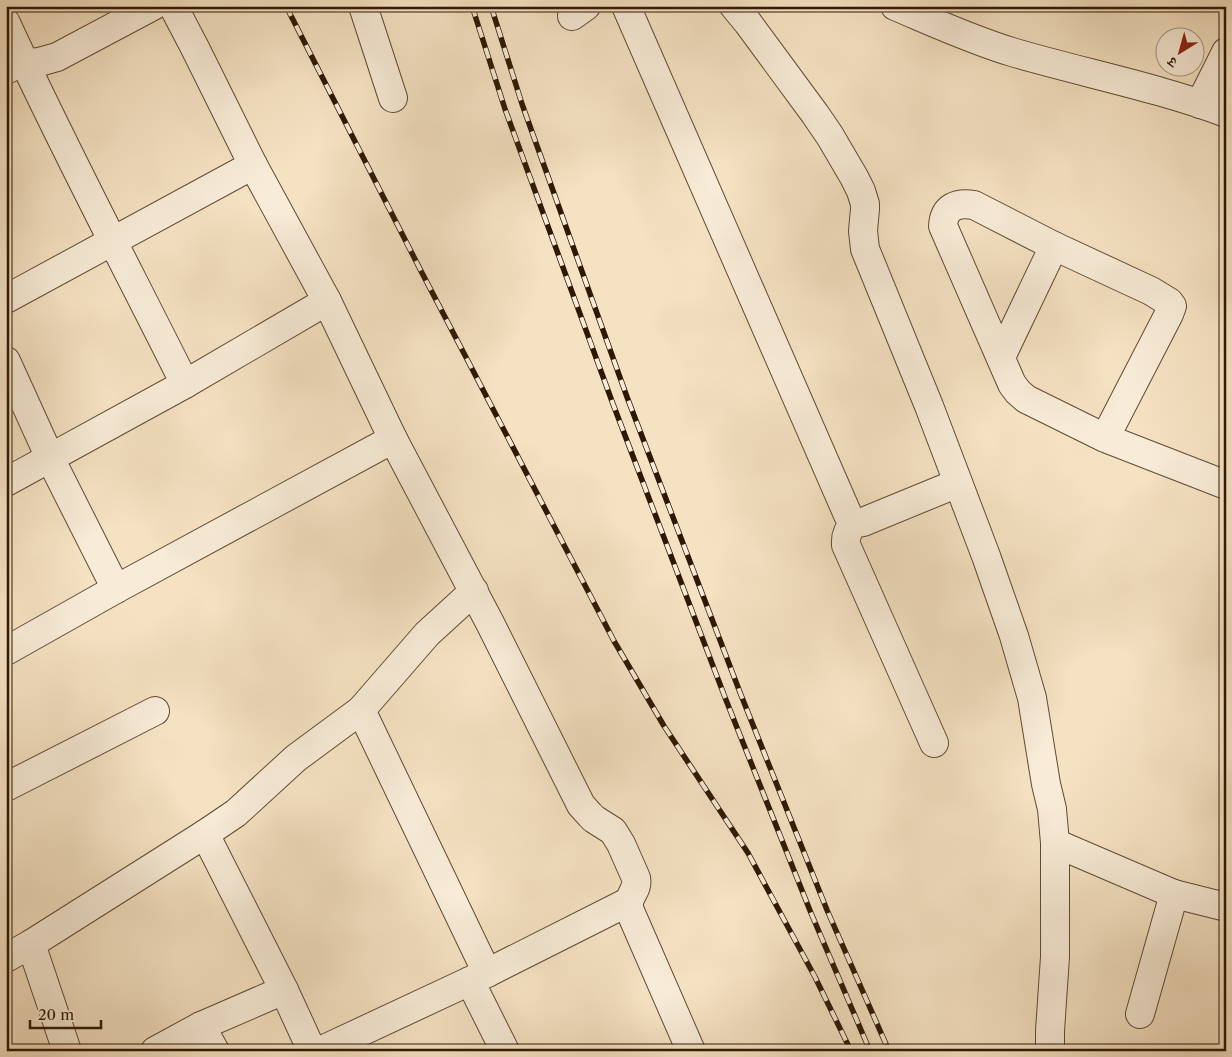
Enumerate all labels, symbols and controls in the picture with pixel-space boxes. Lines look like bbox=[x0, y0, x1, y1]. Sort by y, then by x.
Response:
north arrow bbox=[1154, 28, 1204, 78]
text: उ bbox=[1163, 53, 1181, 72]
scale bar bbox=[30, 997, 101, 1029]
text: 20 m bbox=[38, 1005, 74, 1024]

